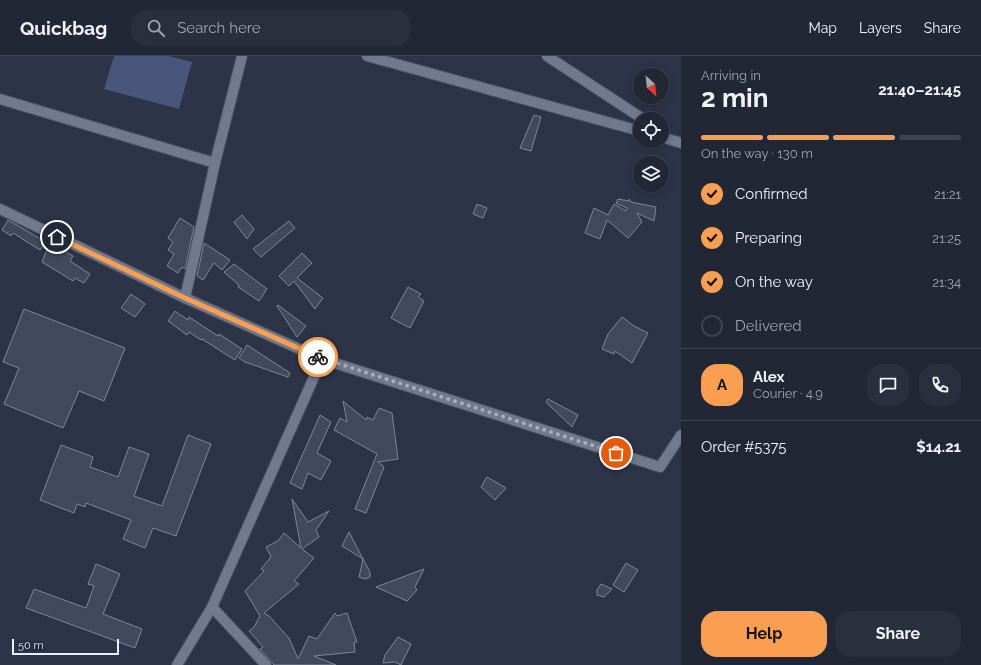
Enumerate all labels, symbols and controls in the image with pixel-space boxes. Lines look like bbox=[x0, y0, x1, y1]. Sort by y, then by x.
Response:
search box bbox=[131, 10, 411, 46]
text: Quickbag bbox=[20, 17, 107, 39]
icon: search bbox=[145, 17, 167, 39]
text: Search here bbox=[177, 19, 261, 37]
text: Map bbox=[809, 20, 837, 36]
text: Layers bbox=[859, 20, 902, 36]
text: Share bbox=[924, 20, 961, 36]
north arrow bbox=[633, 68, 669, 104]
map controls bbox=[633, 68, 669, 192]
text: Arriving in bbox=[701, 68, 761, 83]
text: 21:40–21:45 bbox=[878, 81, 961, 99]
text: 2 min bbox=[701, 83, 768, 113]
button: locate bbox=[633, 112, 669, 148]
text: On the way · 130 m bbox=[701, 146, 813, 161]
button: layers bbox=[633, 156, 669, 192]
icon: check bbox=[701, 183, 723, 205]
text: Confirmed bbox=[735, 185, 808, 203]
text: 21:21 bbox=[934, 187, 961, 202]
pin bbox=[40, 220, 74, 254]
icon: home bbox=[46, 226, 68, 248]
icon: check bbox=[701, 227, 723, 249]
text: Preparing bbox=[735, 229, 802, 247]
text: 21:25 bbox=[932, 231, 961, 246]
icon: check bbox=[701, 271, 723, 293]
text: On the way bbox=[735, 273, 813, 291]
text: 21:34 bbox=[932, 275, 961, 290]
text: Delivered bbox=[735, 317, 802, 335]
courier bbox=[298, 337, 338, 377]
icon: bike bbox=[307, 346, 329, 368]
button: chat bbox=[867, 364, 909, 406]
button: phone bbox=[919, 364, 961, 406]
text: Alex bbox=[753, 368, 784, 386]
text: A bbox=[717, 376, 727, 394]
text: Courier · 4.9 bbox=[753, 386, 823, 401]
pin bbox=[599, 436, 633, 470]
text: Order #5375 bbox=[701, 438, 786, 456]
text: $14.21 bbox=[916, 438, 961, 456]
icon: bag bbox=[605, 442, 627, 464]
button: Help bbox=[701, 611, 827, 657]
button: Share bbox=[835, 611, 961, 657]
scale bar bbox=[12, 637, 119, 656]
text: 50 m bbox=[18, 639, 44, 652]

